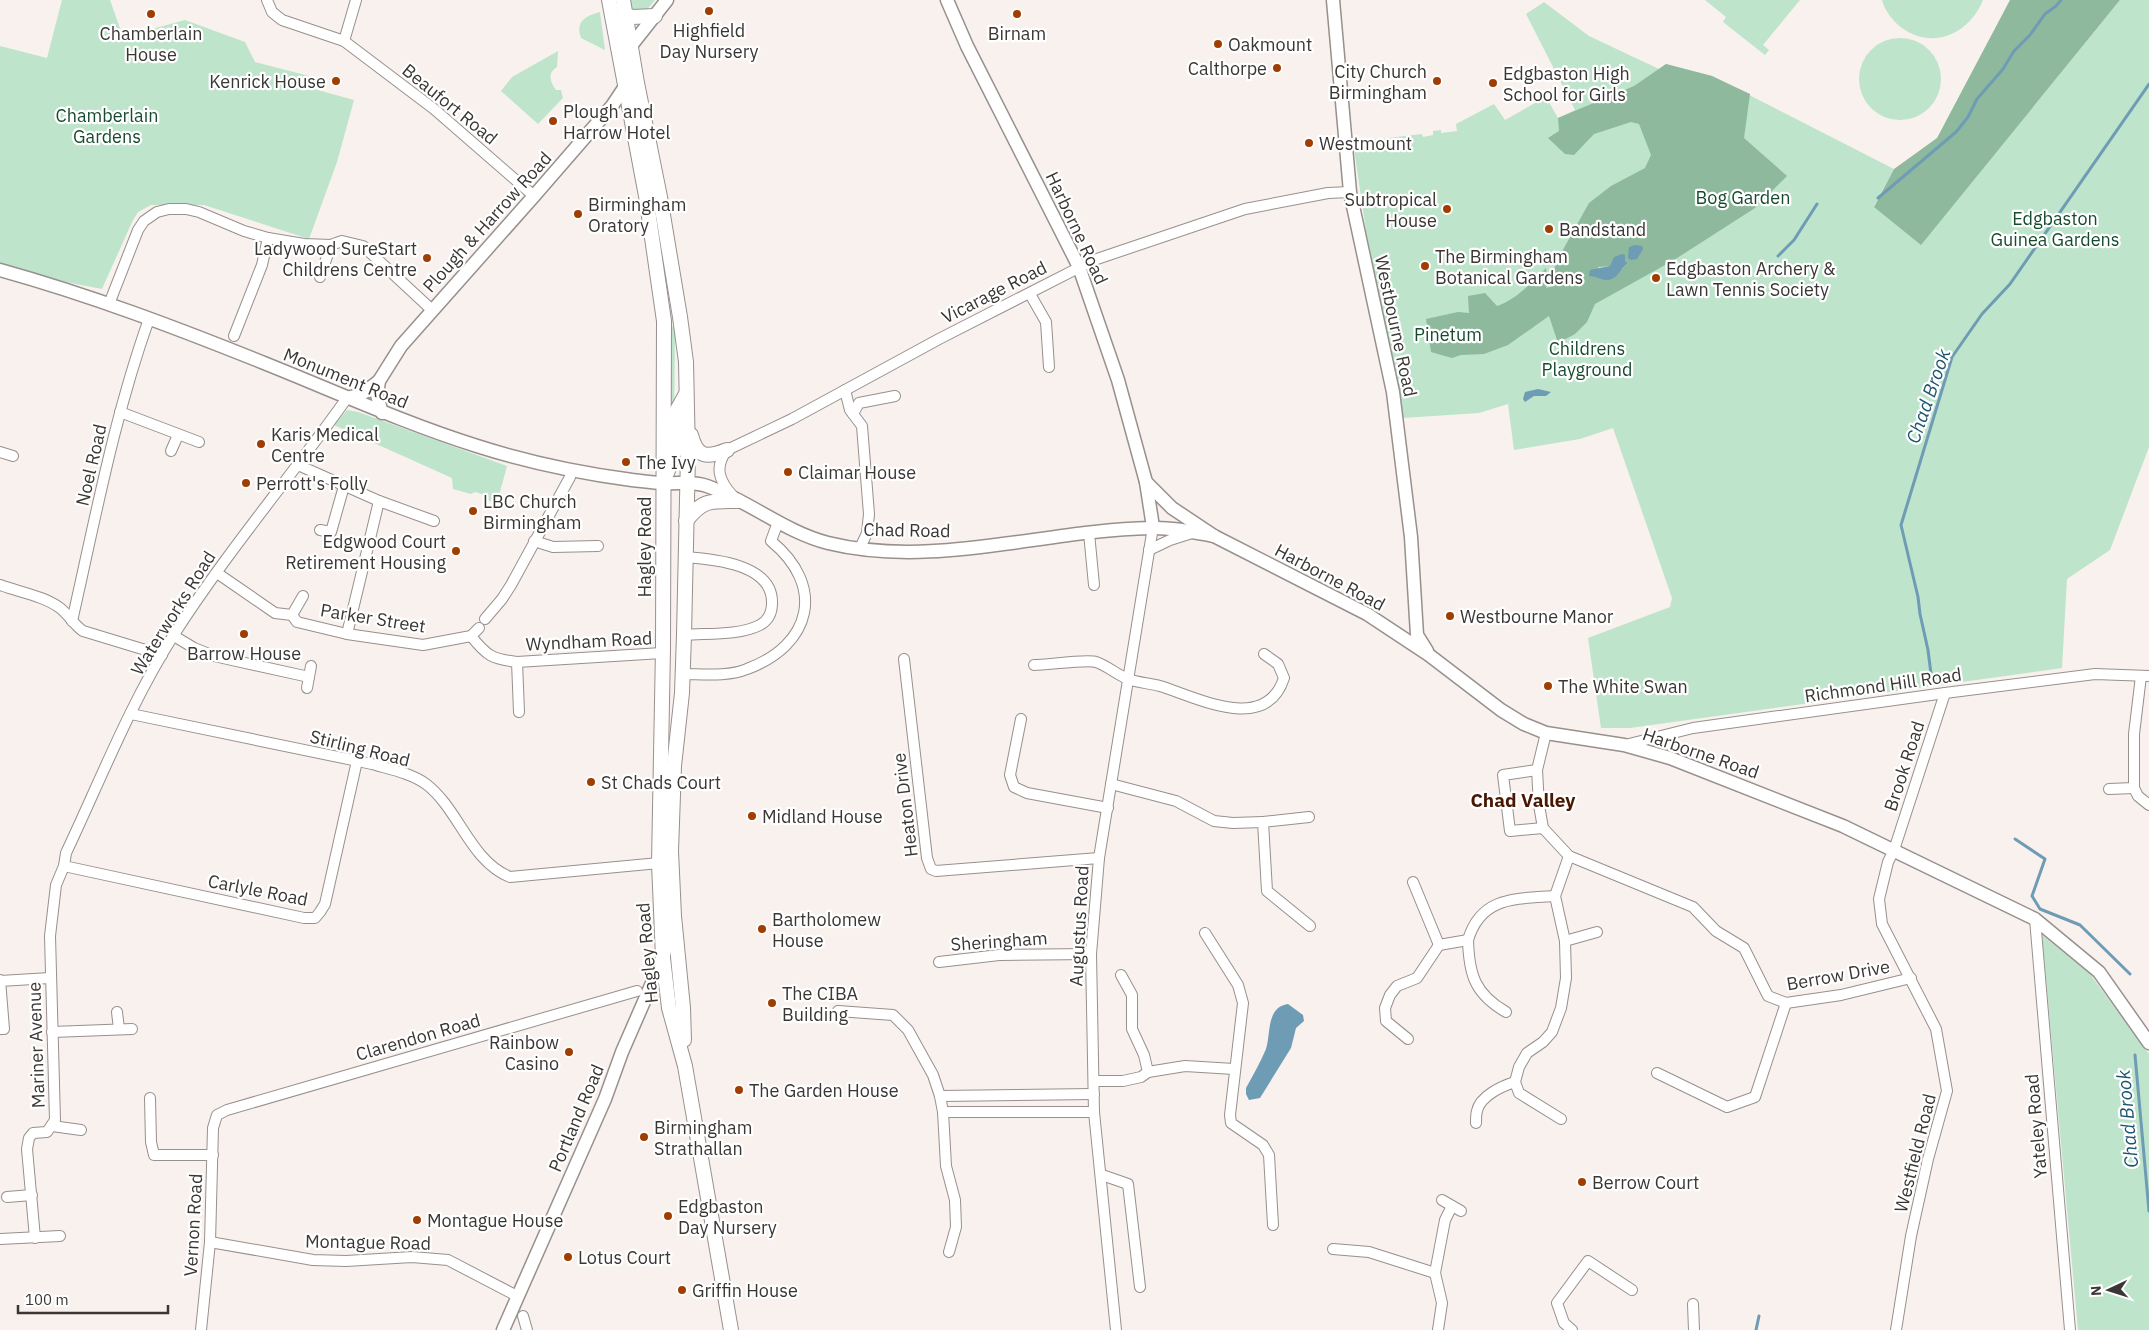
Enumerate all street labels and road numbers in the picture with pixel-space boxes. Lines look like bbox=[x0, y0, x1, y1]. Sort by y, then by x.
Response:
street label: Beaufort Road bbox=[398, 59, 502, 149]
street label: Plough & Harrow Road bbox=[418, 147, 556, 297]
street label: Harborne Road bbox=[1041, 168, 1113, 288]
street label: Westbourne Road bbox=[1370, 253, 1422, 399]
street label: Vicarage Road bbox=[937, 256, 1051, 328]
street label: Monument Road bbox=[280, 342, 412, 414]
street label: Noel Road bbox=[70, 422, 112, 508]
street label: Hagley Road bbox=[633, 496, 656, 598]
street label: Chad Road bbox=[863, 518, 951, 542]
street label: Harborne Road bbox=[1271, 538, 1389, 616]
street label: Waterworks Road bbox=[126, 547, 220, 679]
street label: Parker Street bbox=[319, 598, 427, 638]
street label: Wyndham Road bbox=[525, 626, 653, 656]
street label: Richmond Hill Road bbox=[1803, 663, 1963, 707]
street label: Brook Road bbox=[1879, 718, 1929, 814]
street label: Harborne Road bbox=[1640, 722, 1762, 784]
street label: Stirling Road bbox=[307, 724, 413, 772]
street label: Heaton Drive bbox=[887, 751, 923, 858]
street label: Augustus Road bbox=[1064, 865, 1094, 987]
street label: Carlyle Road bbox=[206, 869, 310, 911]
street label: Hagley Road bbox=[631, 902, 663, 1004]
street label: Sheringham bbox=[950, 926, 1048, 956]
street label: Berrow Drive bbox=[1784, 955, 1892, 995]
street label: Mariner Avenue bbox=[22, 981, 50, 1109]
street label: Clarendon Road bbox=[353, 1008, 483, 1066]
street label: Portland Road bbox=[543, 1061, 609, 1175]
street label: Yateley Road bbox=[2020, 1073, 2052, 1179]
street label: Westfield Road bbox=[1889, 1091, 1941, 1215]
street label: Vernon Road bbox=[179, 1173, 207, 1277]
street label: Montague Road bbox=[305, 1229, 431, 1255]

